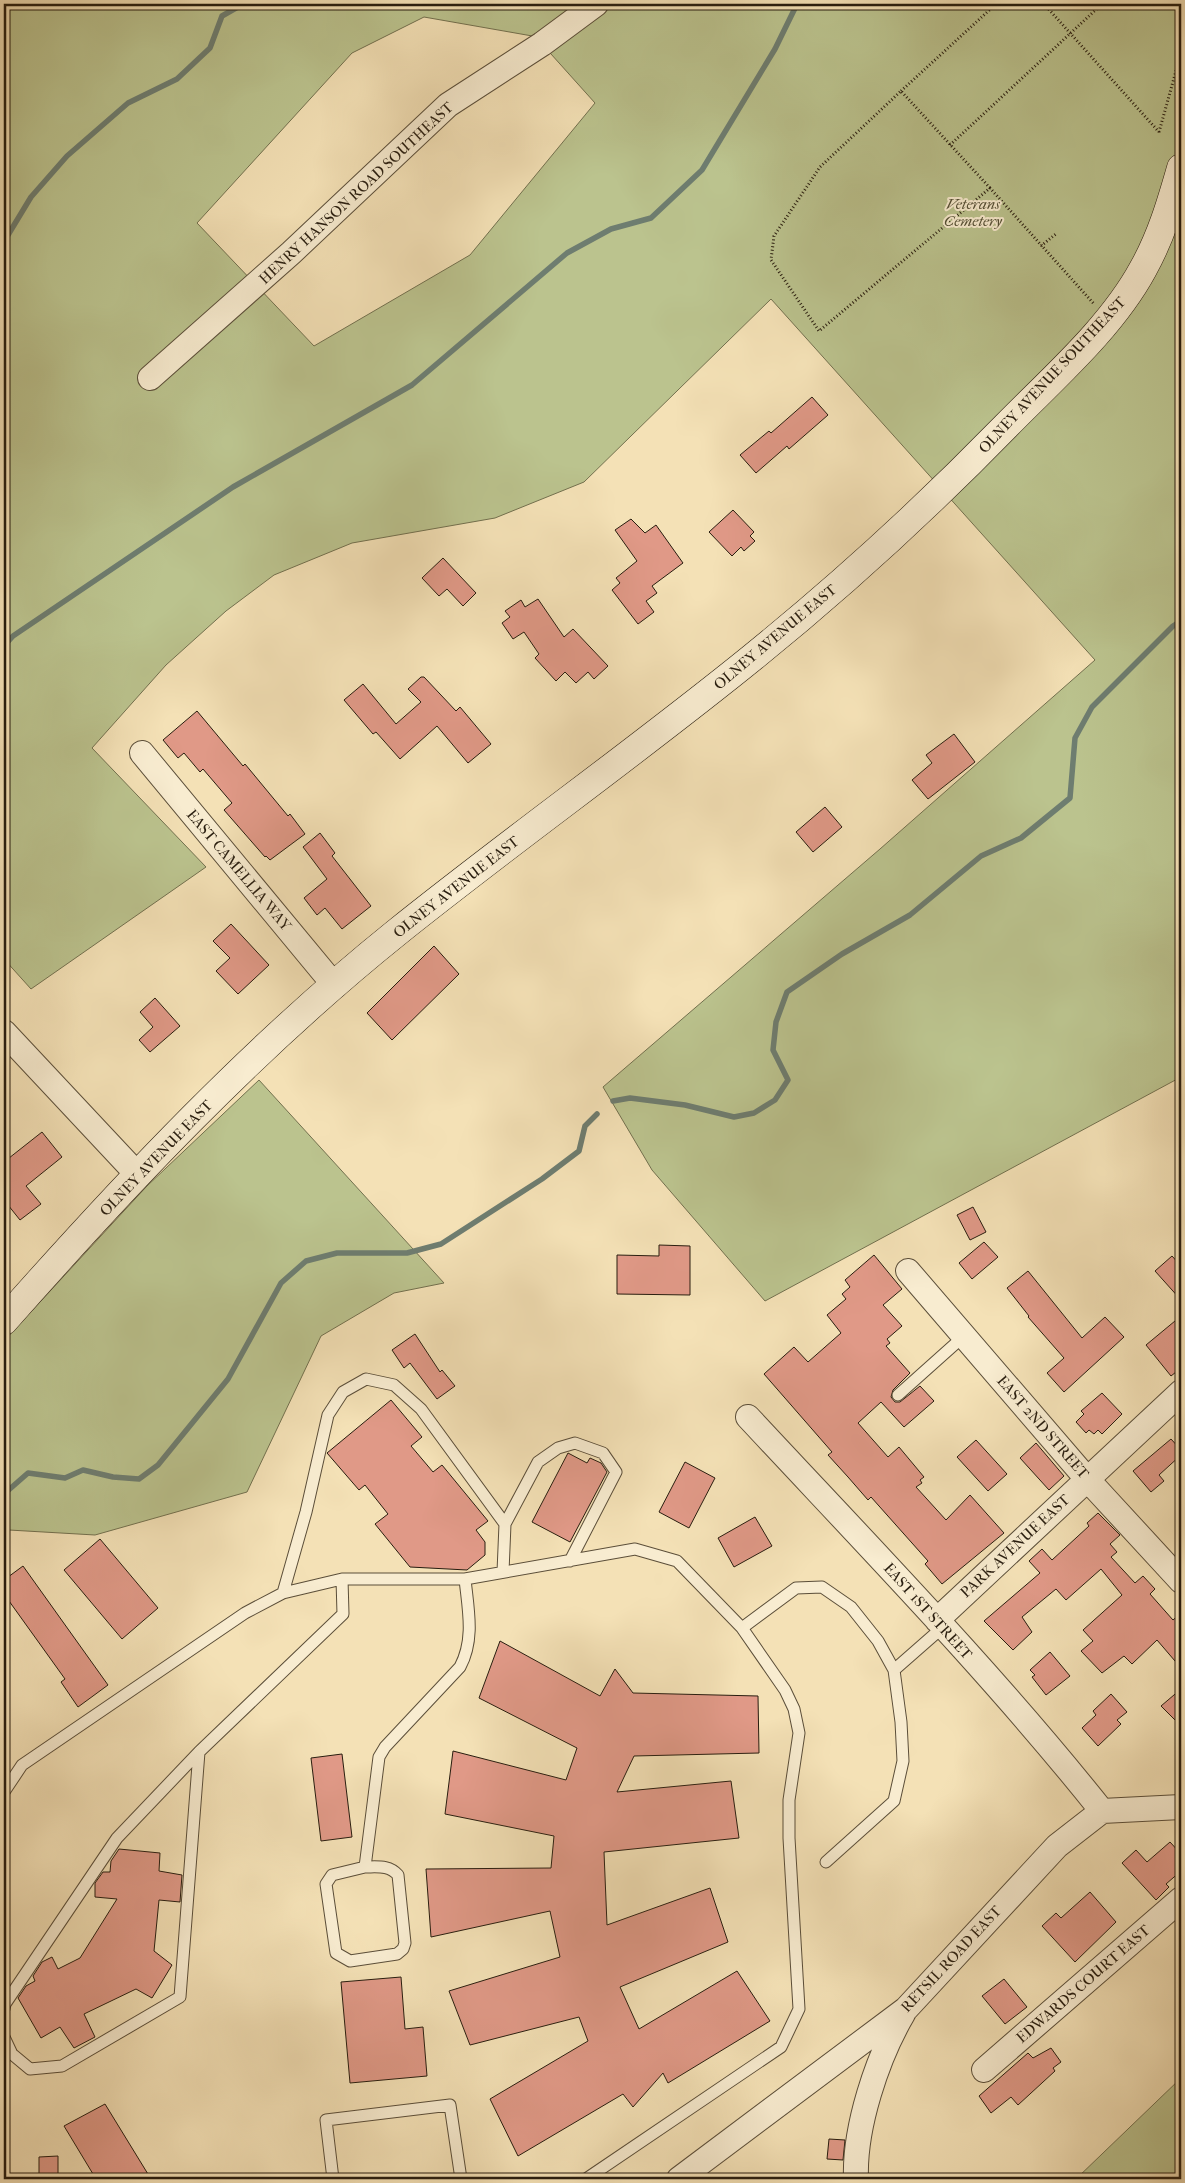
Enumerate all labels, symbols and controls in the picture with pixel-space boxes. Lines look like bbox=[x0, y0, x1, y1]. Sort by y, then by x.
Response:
street label: HENRY HANSON ROAD SOUTHEAST bbox=[255, 98, 457, 288]
park label: Veterans Cemetery bbox=[944, 195, 1003, 230]
street label: OLNEY AVENUE SOUTHEAST bbox=[975, 292, 1130, 457]
street label: OLNEY AVENUE EAST bbox=[710, 580, 841, 694]
street label: EAST CAMELLIA WAY bbox=[183, 806, 295, 935]
street label: OLNEY AVENUE EAST bbox=[390, 832, 523, 942]
street label: OLNEY AVENUE EAST bbox=[96, 1096, 217, 1220]
street label: EAST 2ND STREET bbox=[993, 1372, 1093, 1483]
street label: PARK AVENUE EAST bbox=[957, 1490, 1074, 1601]
street label: EAST 1ST STREET bbox=[880, 1559, 977, 1664]
street label: RETSIL ROAD EAST bbox=[897, 1901, 1006, 2016]
street label: EDWARDS COURT EAST bbox=[1013, 1921, 1154, 2047]

